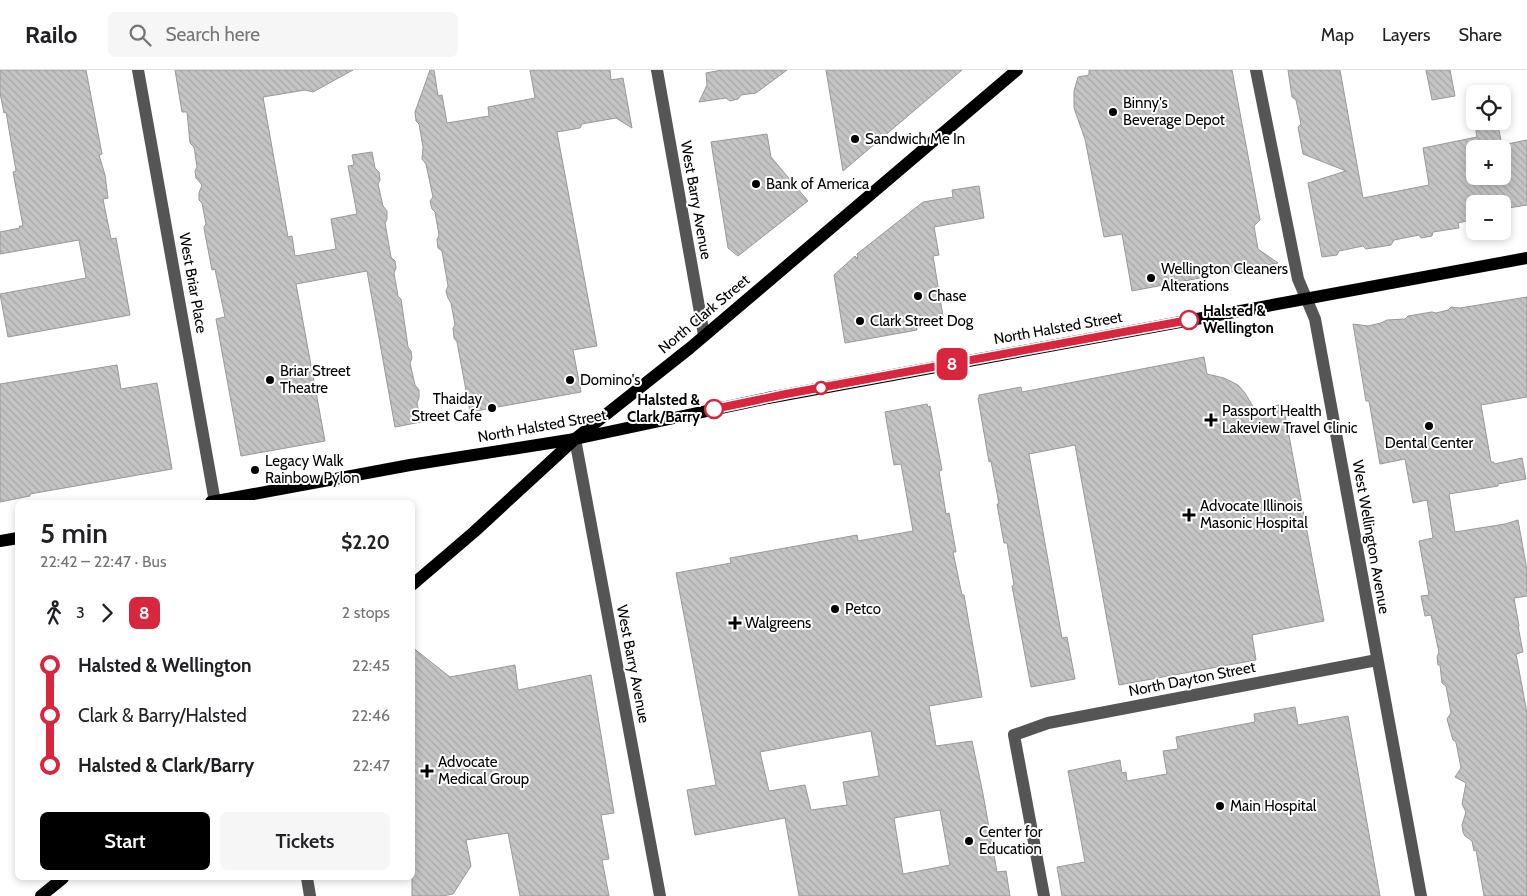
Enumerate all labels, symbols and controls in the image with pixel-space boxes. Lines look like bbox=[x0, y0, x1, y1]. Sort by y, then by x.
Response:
search box bbox=[108, 12, 458, 57]
text: Railo bbox=[25, 20, 78, 49]
icon: search bbox=[126, 21, 154, 49]
text: Search here bbox=[166, 23, 260, 46]
text: Map bbox=[1321, 24, 1354, 46]
text: Layers bbox=[1382, 24, 1431, 46]
text: Share bbox=[1459, 24, 1502, 46]
map controls bbox=[1466, 85, 1511, 240]
button: locate bbox=[1466, 85, 1511, 130]
place label: Binny's Beverage Depot bbox=[1123, 94, 1225, 129]
marker: Binny's Beverage Depot bbox=[1107, 106, 1119, 118]
place label: Sandwich Me In bbox=[865, 130, 965, 148]
marker: Sandwich Me In bbox=[849, 133, 861, 145]
street label: West Barry Avenue bbox=[677, 139, 715, 261]
button: + bbox=[1466, 140, 1511, 185]
place label: Bank of America bbox=[766, 175, 870, 193]
marker: Bank of America bbox=[750, 178, 762, 190]
button: − bbox=[1466, 195, 1511, 240]
street label: West Briar Place bbox=[175, 231, 211, 335]
place label: Wellington Cleaners Alterations bbox=[1161, 260, 1288, 295]
street label: North Clark Street bbox=[655, 271, 753, 357]
marker: Wellington Cleaners Alterations bbox=[1145, 272, 1157, 284]
place label: Chase bbox=[928, 287, 967, 305]
marker: Chase bbox=[912, 290, 924, 302]
place label: Halsted & Wellington bbox=[1203, 302, 1274, 337]
street label: North Halsted Street bbox=[992, 308, 1124, 348]
marker: Halsted & Wellington bbox=[1179, 310, 1199, 330]
place label: Clark Street Dog bbox=[870, 312, 974, 330]
marker: Clark Street Dog bbox=[854, 315, 866, 327]
line badge: 8 bbox=[936, 348, 968, 380]
text: 8 bbox=[947, 353, 957, 375]
place label: Briar Street Theatre bbox=[280, 362, 351, 397]
place label: Domino's bbox=[580, 371, 640, 389]
marker: Briar Street Theatre bbox=[264, 374, 276, 386]
marker: Domino's bbox=[564, 374, 576, 386]
unlabelled marker bbox=[814, 381, 828, 395]
place label: Thaiday Street Cafe bbox=[411, 390, 482, 425]
place label: Halsted & Clark/Barry bbox=[627, 391, 701, 426]
marker: Halsted & Clark/Barry bbox=[704, 399, 724, 419]
marker: Thaiday Street Cafe bbox=[486, 402, 498, 414]
place label: Passport Health Lakeview Travel Clinic bbox=[1222, 402, 1358, 437]
street label: North Halsted Street bbox=[476, 406, 608, 446]
marker: Passport Health Lakeview Travel Clinic bbox=[1204, 413, 1218, 427]
marker: Dental Center bbox=[1423, 420, 1435, 432]
place label: Dental Center bbox=[1385, 434, 1473, 452]
place label: Legacy Walk Rainbow Pylon bbox=[265, 452, 360, 487]
street label: West Wellington Avenue bbox=[1349, 459, 1393, 616]
marker: Legacy Walk Rainbow Pylon bbox=[249, 464, 261, 476]
place label: Advocate Illinois Masonic Hospital bbox=[1200, 497, 1308, 532]
marker: Advocate Illinois Masonic Hospital bbox=[1182, 508, 1196, 522]
text: 5 min bbox=[40, 516, 108, 550]
text: $2.20 bbox=[341, 531, 390, 554]
text: 22:42 – 22:47 · Bus bbox=[40, 552, 167, 571]
icon: walk bbox=[40, 599, 68, 627]
icon: forward bbox=[93, 599, 121, 627]
place label: Petco bbox=[845, 600, 881, 618]
text: 8 bbox=[139, 602, 150, 624]
text: 3 bbox=[76, 603, 85, 622]
text: 2 stops bbox=[342, 603, 390, 622]
street label: West Barry Avenue bbox=[613, 603, 653, 725]
marker: Petco bbox=[829, 603, 841, 615]
place label: Walgreens bbox=[745, 614, 811, 632]
marker: Walgreens bbox=[729, 617, 741, 629]
text: Halsted & Wellington bbox=[78, 654, 252, 677]
text: 22:45 bbox=[352, 656, 390, 675]
street label: North Dayton Street bbox=[1127, 658, 1257, 700]
text: Clark & Barry/Halsted bbox=[78, 704, 247, 727]
text: 22:46 bbox=[352, 706, 390, 725]
place label: Advocate Medical Group bbox=[438, 753, 529, 788]
text: Halsted & Clark/Barry bbox=[78, 754, 254, 777]
text: 22:47 bbox=[353, 756, 390, 775]
marker: Advocate Medical Group bbox=[420, 764, 434, 778]
place label: Main Hospital bbox=[1230, 797, 1317, 815]
marker: Main Hospital bbox=[1214, 800, 1226, 812]
button: Start bbox=[40, 812, 210, 870]
button: Tickets bbox=[220, 812, 390, 870]
place label: Center for Education bbox=[979, 823, 1043, 858]
marker: Center for Education bbox=[963, 835, 975, 847]

